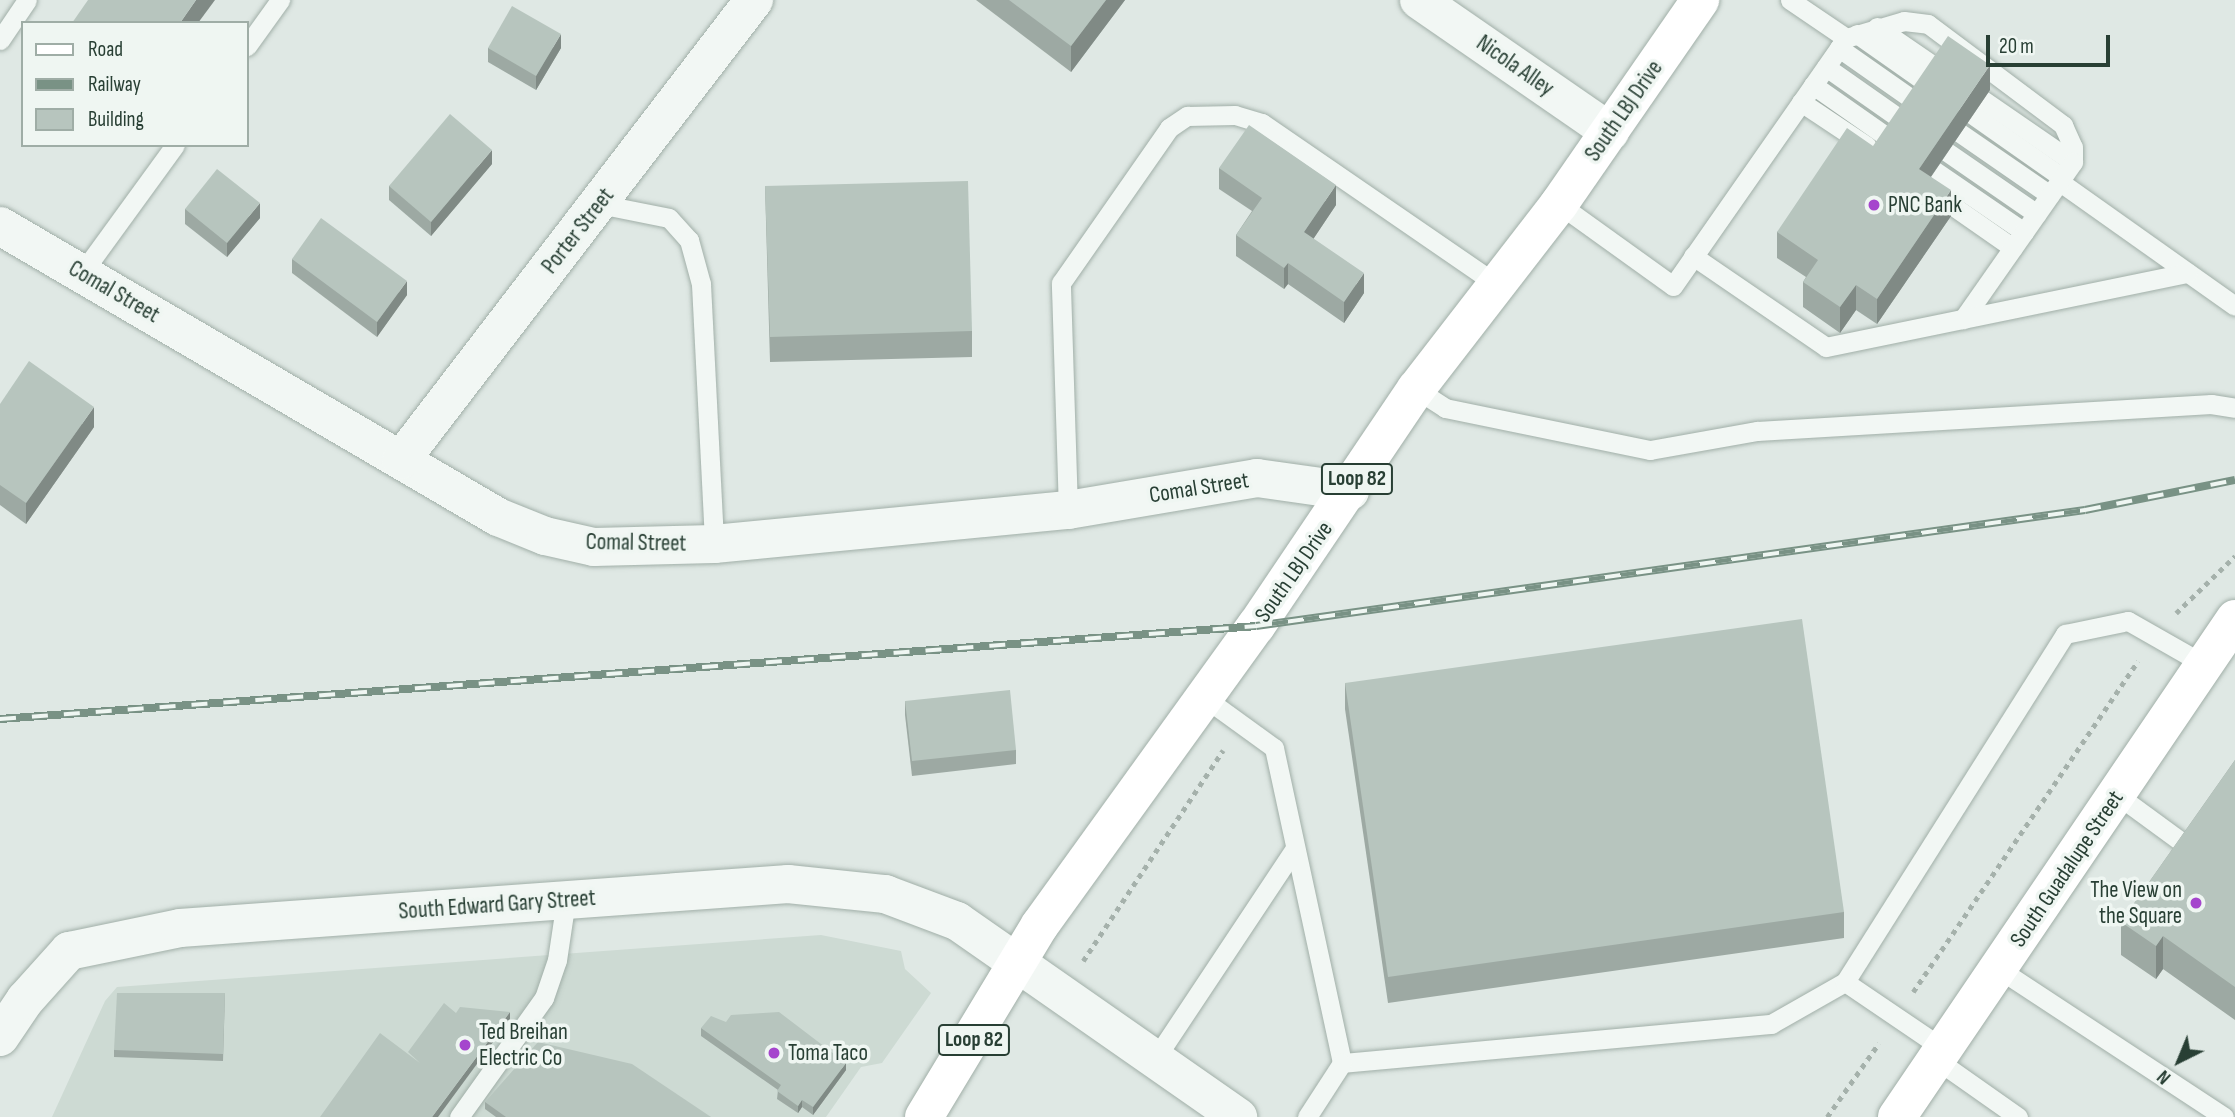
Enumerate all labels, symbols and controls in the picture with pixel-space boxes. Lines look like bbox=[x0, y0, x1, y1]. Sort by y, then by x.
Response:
legend bbox=[21, 21, 248, 147]
scale bar bbox=[1990, 21, 2114, 65]
street label: Nicola Alley bbox=[1471, 29, 1559, 103]
text: 20 m bbox=[1999, 34, 2034, 59]
text: Road bbox=[88, 37, 123, 62]
street label: South LBJ Drive bbox=[1579, 55, 1669, 167]
text: Railway bbox=[88, 72, 141, 97]
text: Building bbox=[88, 107, 144, 132]
street label: Porter Street bbox=[536, 183, 620, 279]
place label: PNC Bank bbox=[1888, 191, 1962, 219]
marker: PNC Bank bbox=[1866, 197, 1882, 213]
street label: Comal Street bbox=[64, 255, 164, 329]
road number: Loop 82 bbox=[1320, 462, 1394, 496]
street label: Comal Street bbox=[1147, 467, 1251, 509]
street label: South LBJ Drive bbox=[1249, 516, 1339, 628]
street label: Comal Street bbox=[585, 528, 687, 558]
street label: South Guadalupe Street bbox=[2004, 786, 2130, 952]
place label: The View on the Square bbox=[2090, 876, 2182, 930]
street label: South Edward Gary Street bbox=[398, 884, 596, 926]
marker: The View on the Square bbox=[2188, 895, 2204, 911]
place label: Ted Breihan Electric Co bbox=[479, 1018, 568, 1072]
road number: Loop 82 bbox=[937, 1023, 1011, 1058]
north arrow bbox=[2144, 1026, 2214, 1096]
marker: Ted Breihan Electric Co bbox=[457, 1037, 473, 1053]
place label: Toma Taco bbox=[788, 1039, 868, 1067]
marker: Toma Taco bbox=[766, 1045, 782, 1061]
text: N bbox=[2153, 1065, 2176, 1089]

